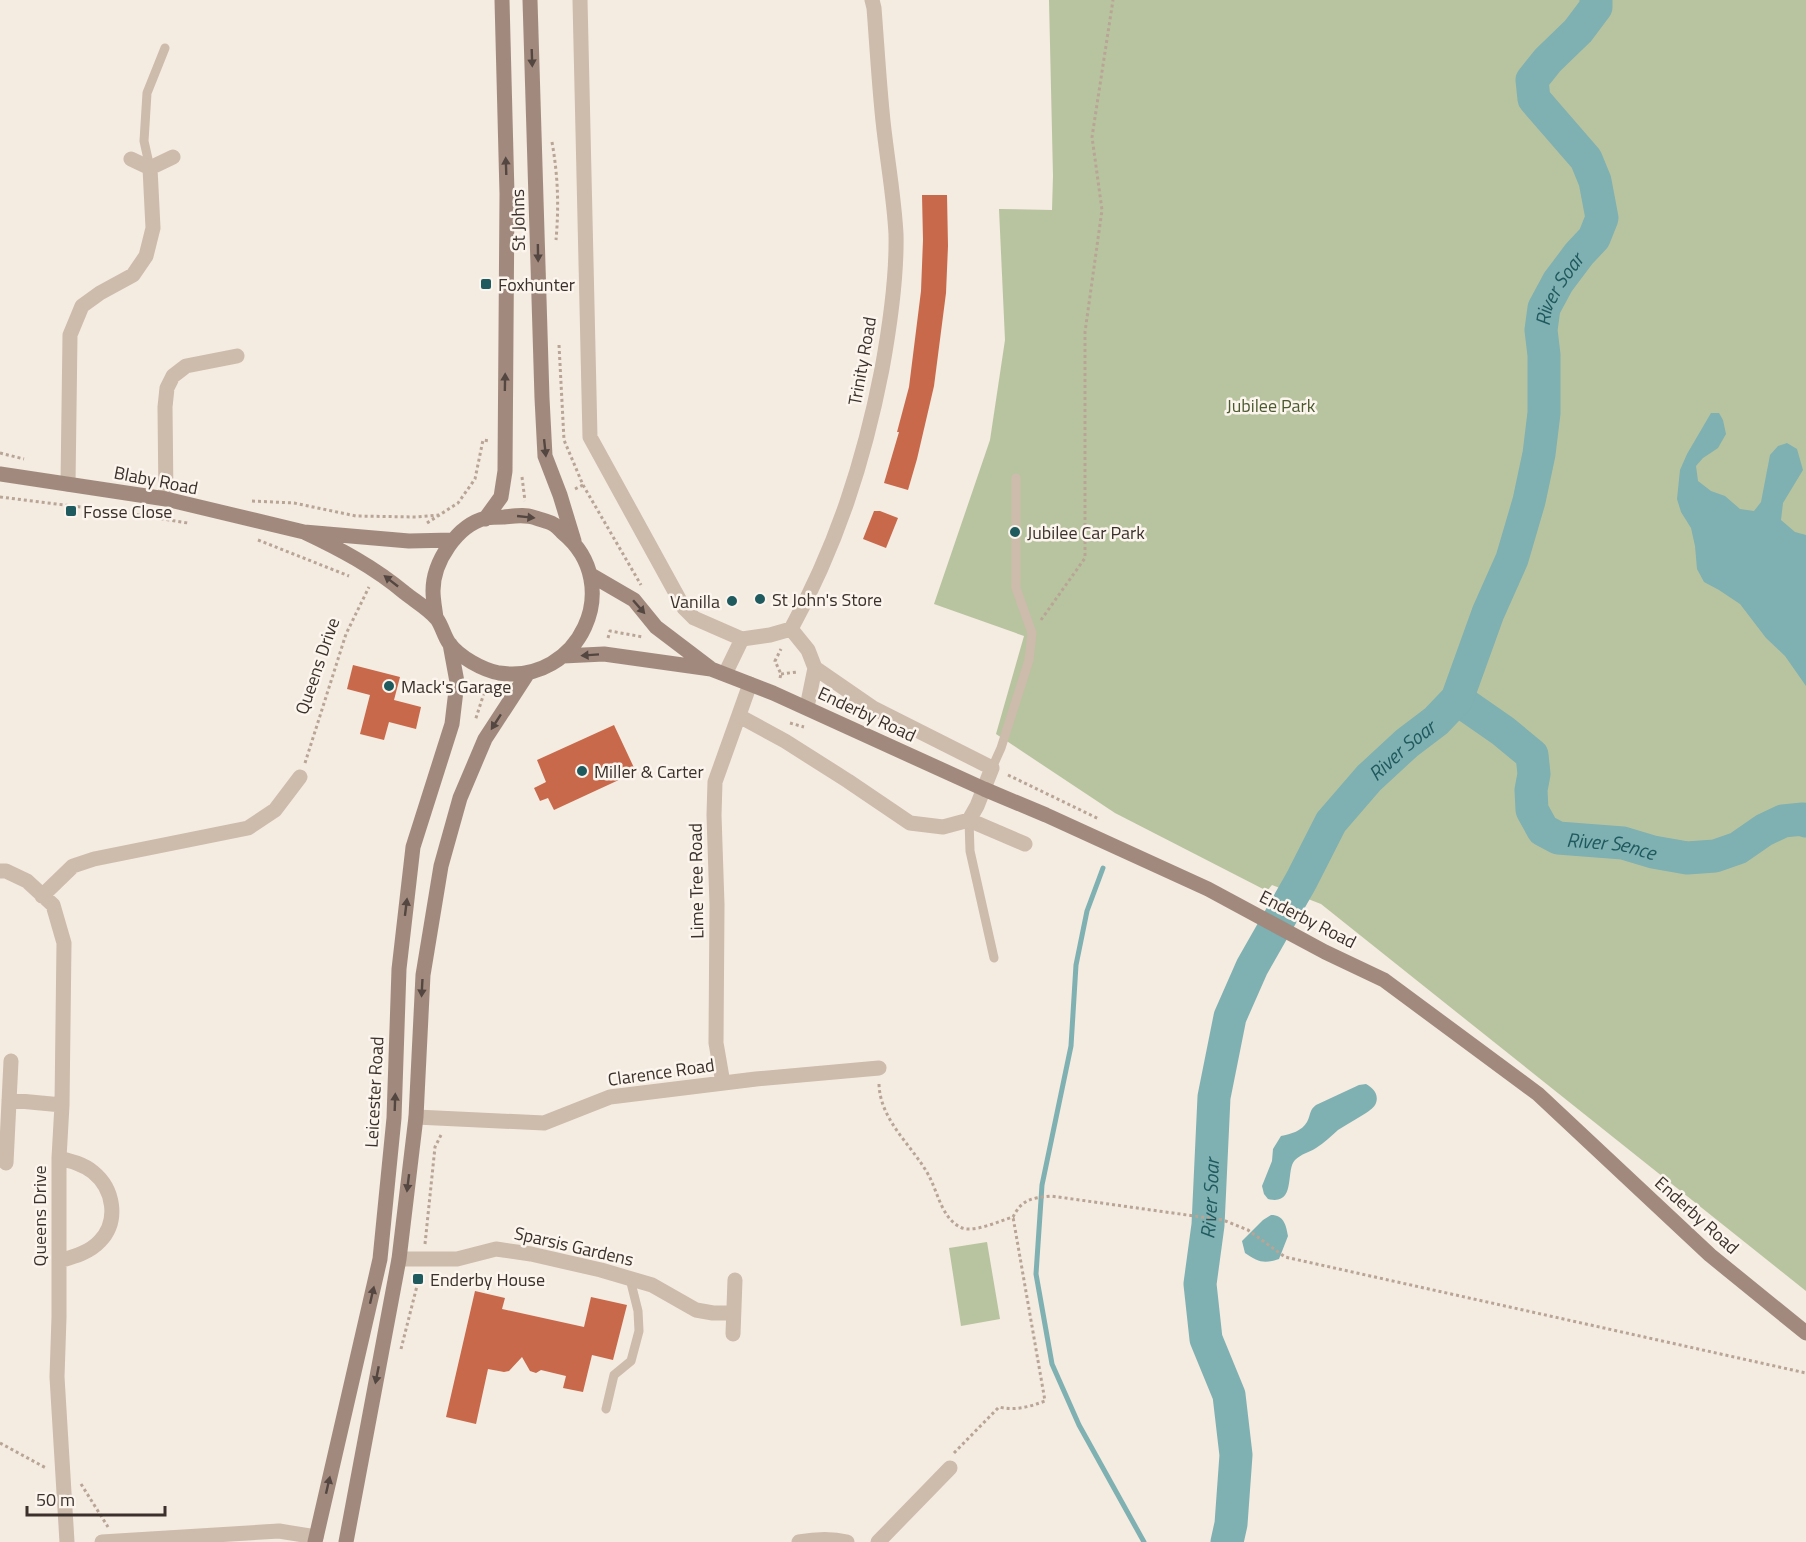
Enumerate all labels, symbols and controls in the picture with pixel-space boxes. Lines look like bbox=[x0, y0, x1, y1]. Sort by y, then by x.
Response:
one-way arrow bbox=[527, 49, 537, 68]
one-way arrow bbox=[501, 156, 510, 175]
street label: St Johns bbox=[504, 189, 532, 251]
one-way arrow bbox=[533, 244, 543, 263]
water label: River Soar bbox=[1526, 244, 1592, 327]
place label: Foxhunter bbox=[498, 271, 575, 298]
marker: Foxhunter bbox=[479, 277, 493, 291]
street label: Trinity Road bbox=[841, 315, 883, 407]
one-way arrow bbox=[500, 372, 509, 391]
park label: Jubilee Park bbox=[1227, 392, 1316, 419]
one-way arrow bbox=[540, 439, 550, 458]
street label: Blaby Road bbox=[112, 459, 200, 501]
place label: Fosse Close bbox=[83, 498, 172, 525]
marker: Fosse Close bbox=[64, 504, 78, 518]
one-way arrow bbox=[517, 512, 536, 522]
place label: Jubilee Car Park bbox=[1027, 519, 1145, 546]
marker: Jubilee Car Park bbox=[1008, 525, 1022, 539]
one-way arrow bbox=[383, 576, 398, 588]
place label: St John's Store bbox=[772, 586, 882, 613]
place label: Vanilla bbox=[670, 588, 720, 615]
marker: St John's Store bbox=[753, 592, 767, 606]
marker: Vanilla bbox=[725, 594, 739, 608]
one-way arrow bbox=[632, 599, 645, 614]
street label: Queens Drive bbox=[288, 614, 346, 718]
one-way arrow bbox=[581, 650, 600, 659]
place label: Mack's Garage bbox=[401, 673, 511, 700]
marker: Mack's Garage bbox=[382, 679, 396, 693]
street label: Enderby Road bbox=[814, 679, 920, 749]
water label: River Soar bbox=[1360, 710, 1444, 788]
one-way arrow bbox=[490, 714, 501, 730]
place label: Miller & Carter bbox=[594, 758, 704, 785]
marker: Miller & Carter bbox=[575, 764, 589, 778]
street label: Lime Tree Road bbox=[681, 823, 711, 939]
water label: River Sence bbox=[1566, 823, 1662, 868]
street label: Enderby Road bbox=[1255, 883, 1361, 955]
one-way arrow bbox=[401, 897, 411, 916]
one-way arrow bbox=[417, 979, 426, 998]
street label: Leicester Road bbox=[358, 1036, 390, 1148]
street label: Clarence Road bbox=[606, 1051, 716, 1093]
one-way arrow bbox=[390, 1092, 399, 1111]
water label: River Soar bbox=[1191, 1155, 1227, 1241]
street label: Queens Drive bbox=[26, 1166, 53, 1266]
street label: Enderby Road bbox=[1649, 1170, 1745, 1260]
one-way arrow bbox=[403, 1173, 413, 1192]
street label: Sparsis Gardens bbox=[512, 1219, 636, 1273]
place label: Enderby House bbox=[430, 1266, 545, 1293]
marker: Enderby House bbox=[411, 1272, 425, 1286]
one-way arrow bbox=[367, 1286, 377, 1304]
one-way arrow bbox=[372, 1366, 381, 1385]
one-way arrow bbox=[324, 1475, 333, 1494]
scale bar bbox=[27, 1479, 165, 1517]
text: 50 m bbox=[36, 1486, 75, 1513]

